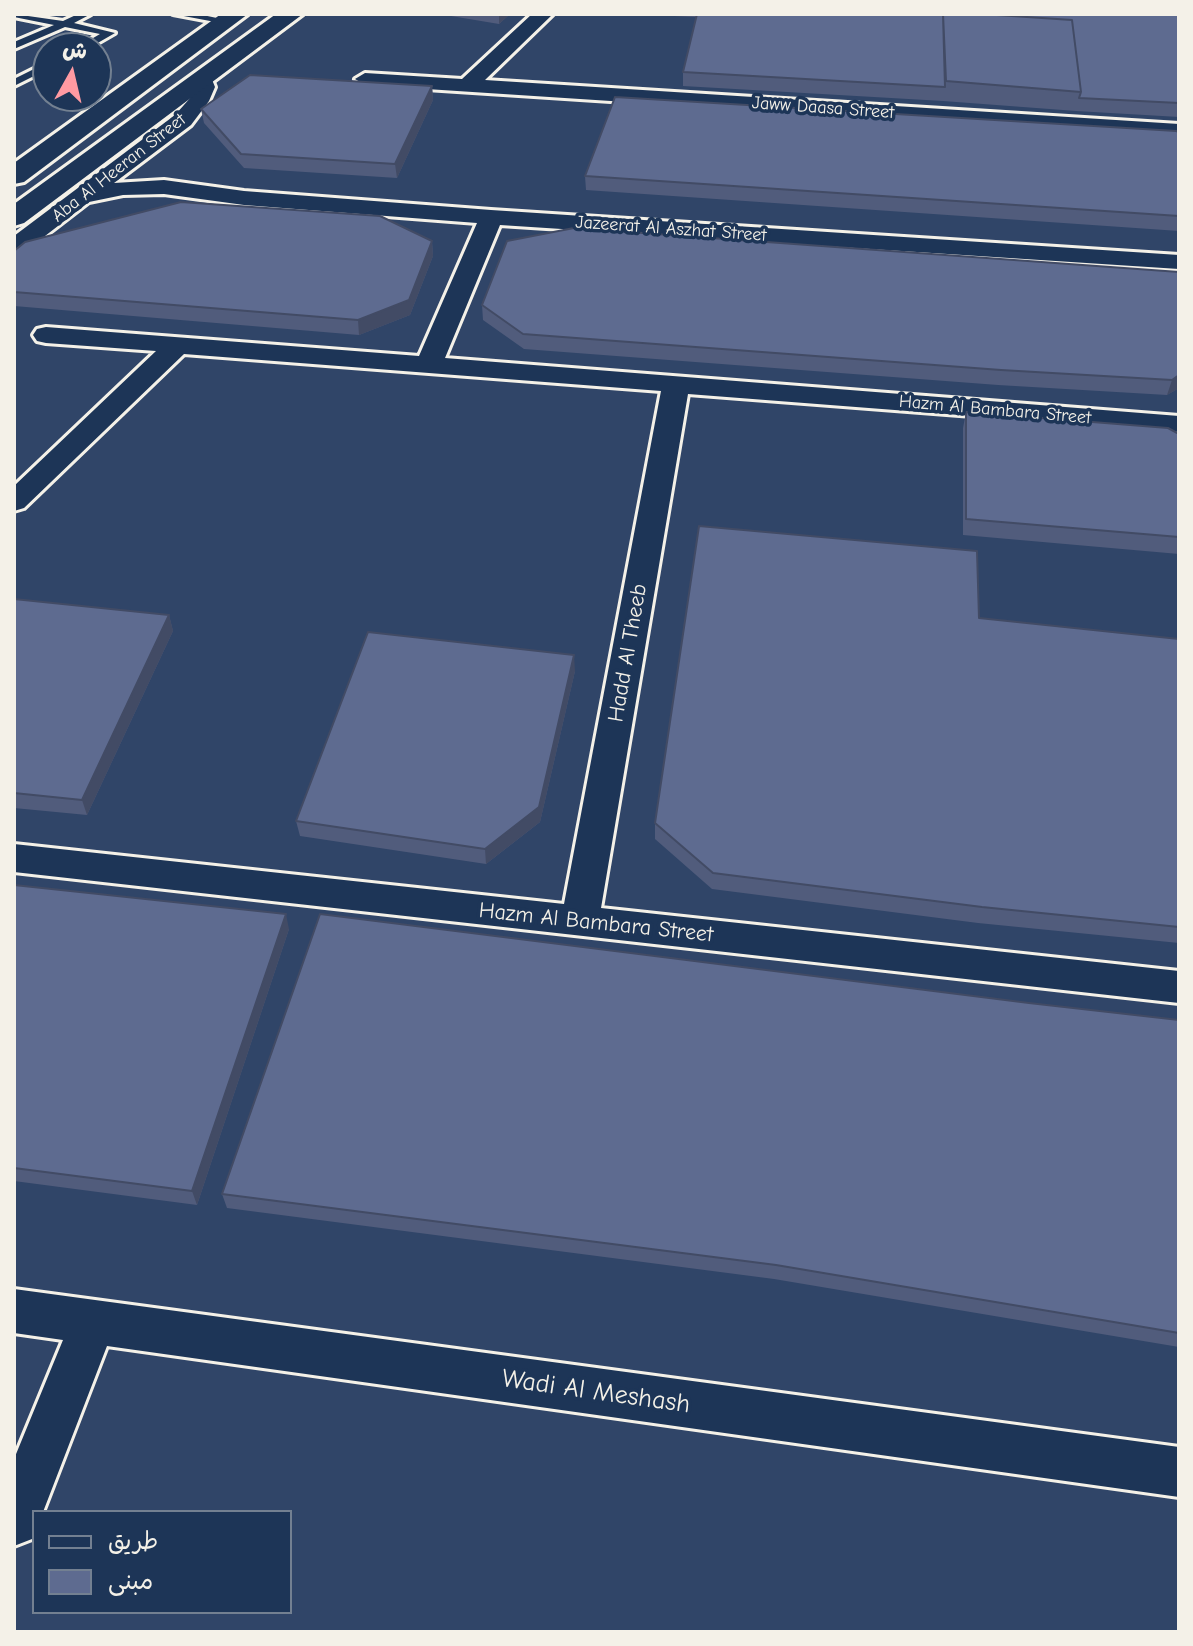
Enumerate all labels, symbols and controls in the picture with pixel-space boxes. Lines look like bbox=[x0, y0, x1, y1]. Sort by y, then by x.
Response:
north arrow bbox=[32, 32, 112, 112]
text: ش bbox=[61, 36, 89, 65]
street label: Jaww Daasa Street bbox=[751, 92, 895, 124]
street label: Aba Al Heeran Street bbox=[48, 109, 190, 227]
street label: Jazeerat Al Aszhat Street bbox=[575, 212, 767, 246]
street label: Hazm Al Bambara Street bbox=[898, 391, 1092, 429]
street label: Hadd Al Theeb bbox=[603, 582, 653, 724]
street label: Hazm Al Bambara Street bbox=[477, 898, 715, 948]
street label: Wadi Al Meshash bbox=[500, 1363, 692, 1421]
legend bbox=[32, 1510, 292, 1614]
text: طريق bbox=[108, 1527, 158, 1555]
text: مبنى bbox=[108, 1567, 153, 1595]

